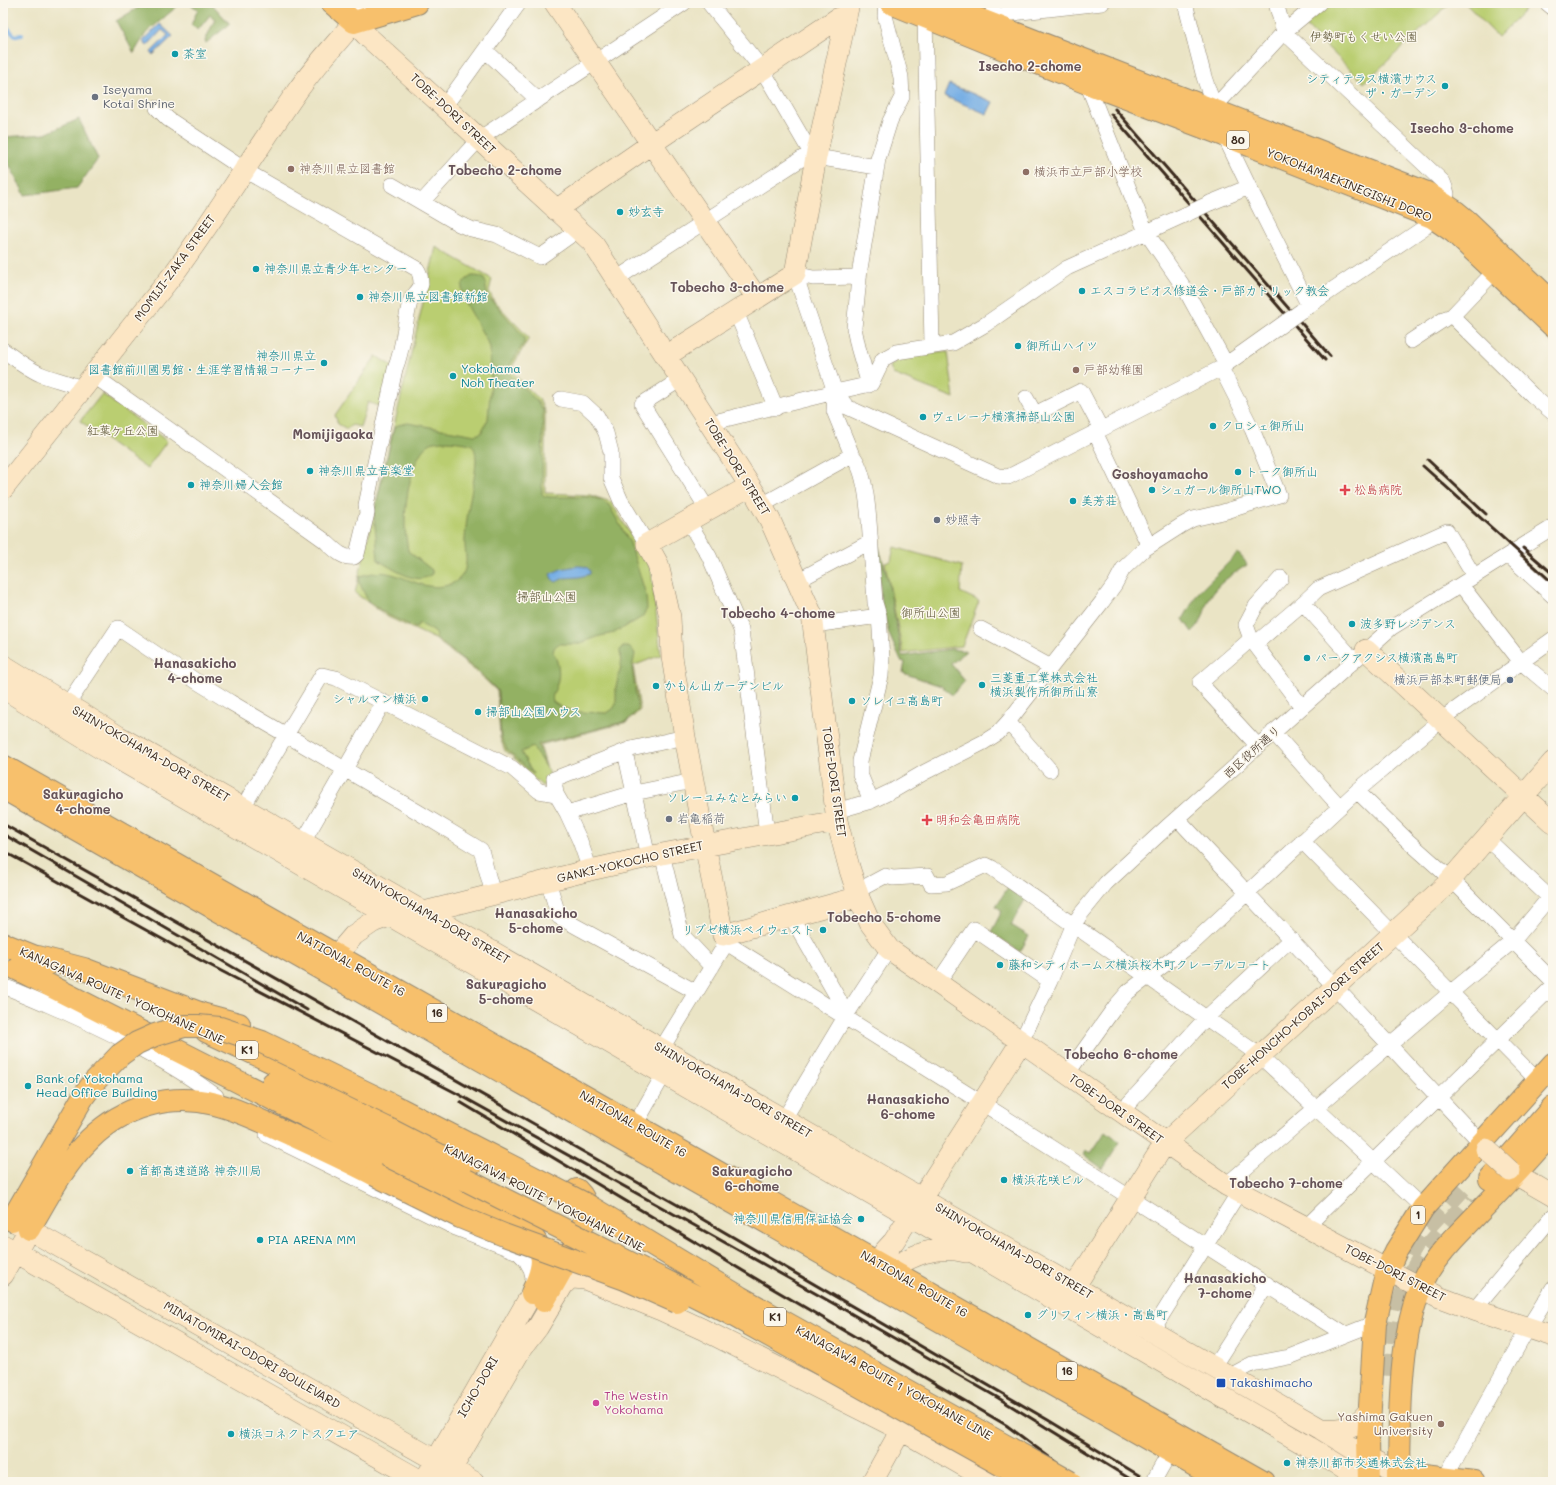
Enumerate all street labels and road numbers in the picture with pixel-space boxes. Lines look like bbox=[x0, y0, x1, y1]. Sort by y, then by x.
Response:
street label: TOBE-DORI STREET bbox=[407, 69, 500, 157]
road number: 80 bbox=[1227, 131, 1249, 149]
street label: YOKOHAMAEKINEGISHI DORO bbox=[1264, 143, 1435, 225]
street label: MOMIJI-ZAKA STREET bbox=[130, 211, 219, 324]
street label: TOBE-DORI STREET bbox=[701, 415, 774, 518]
street label: SHINYOKOHAMA-DORI STREET bbox=[70, 701, 233, 805]
street label: 西区役所通り bbox=[1219, 721, 1283, 781]
street label: TOBE-DORI STREET bbox=[819, 725, 851, 839]
street label: GANKI-YOKOCHO STREET bbox=[555, 836, 705, 886]
street label: SHINYOKOHAMA-DORI STREET bbox=[350, 863, 513, 967]
street label: NATIONAL ROUTE 16 bbox=[295, 927, 408, 999]
street label: TOBE-HONCHO-KOBAI-DORI STREET bbox=[1218, 938, 1387, 1093]
street label: KANAGAWA ROUTE 1 YOKOHANE LINE bbox=[18, 943, 227, 1048]
road number: 16 bbox=[427, 1004, 447, 1022]
street label: SHINYOKOHAMA-DORI STREET bbox=[652, 1037, 815, 1141]
road number: K1 bbox=[236, 1041, 258, 1059]
street label: TOBE-DORI STREET bbox=[1066, 1070, 1167, 1147]
street label: NATIONAL ROUTE 16 bbox=[577, 1086, 690, 1160]
street label: KANAGAWA ROUTE 1 YOKOHANE LINE bbox=[442, 1140, 647, 1255]
street label: SHINYOKOHAMA-DORI STREET bbox=[933, 1198, 1096, 1302]
road number: 1 bbox=[1411, 1206, 1425, 1224]
street label: TOBE-DORI STREET bbox=[1342, 1240, 1449, 1305]
street label: NATIONAL ROUTE 16 bbox=[858, 1246, 971, 1320]
street label: MINATOMIRAI-ODORI BOULEVARD bbox=[161, 1297, 344, 1411]
road number: K1 bbox=[764, 1308, 786, 1326]
street label: KANAGAWA ROUTE 1 YOKOHANE LINE bbox=[793, 1321, 996, 1443]
street label: ICHO-DORI bbox=[453, 1353, 501, 1420]
road number: 16 bbox=[1057, 1362, 1077, 1380]

